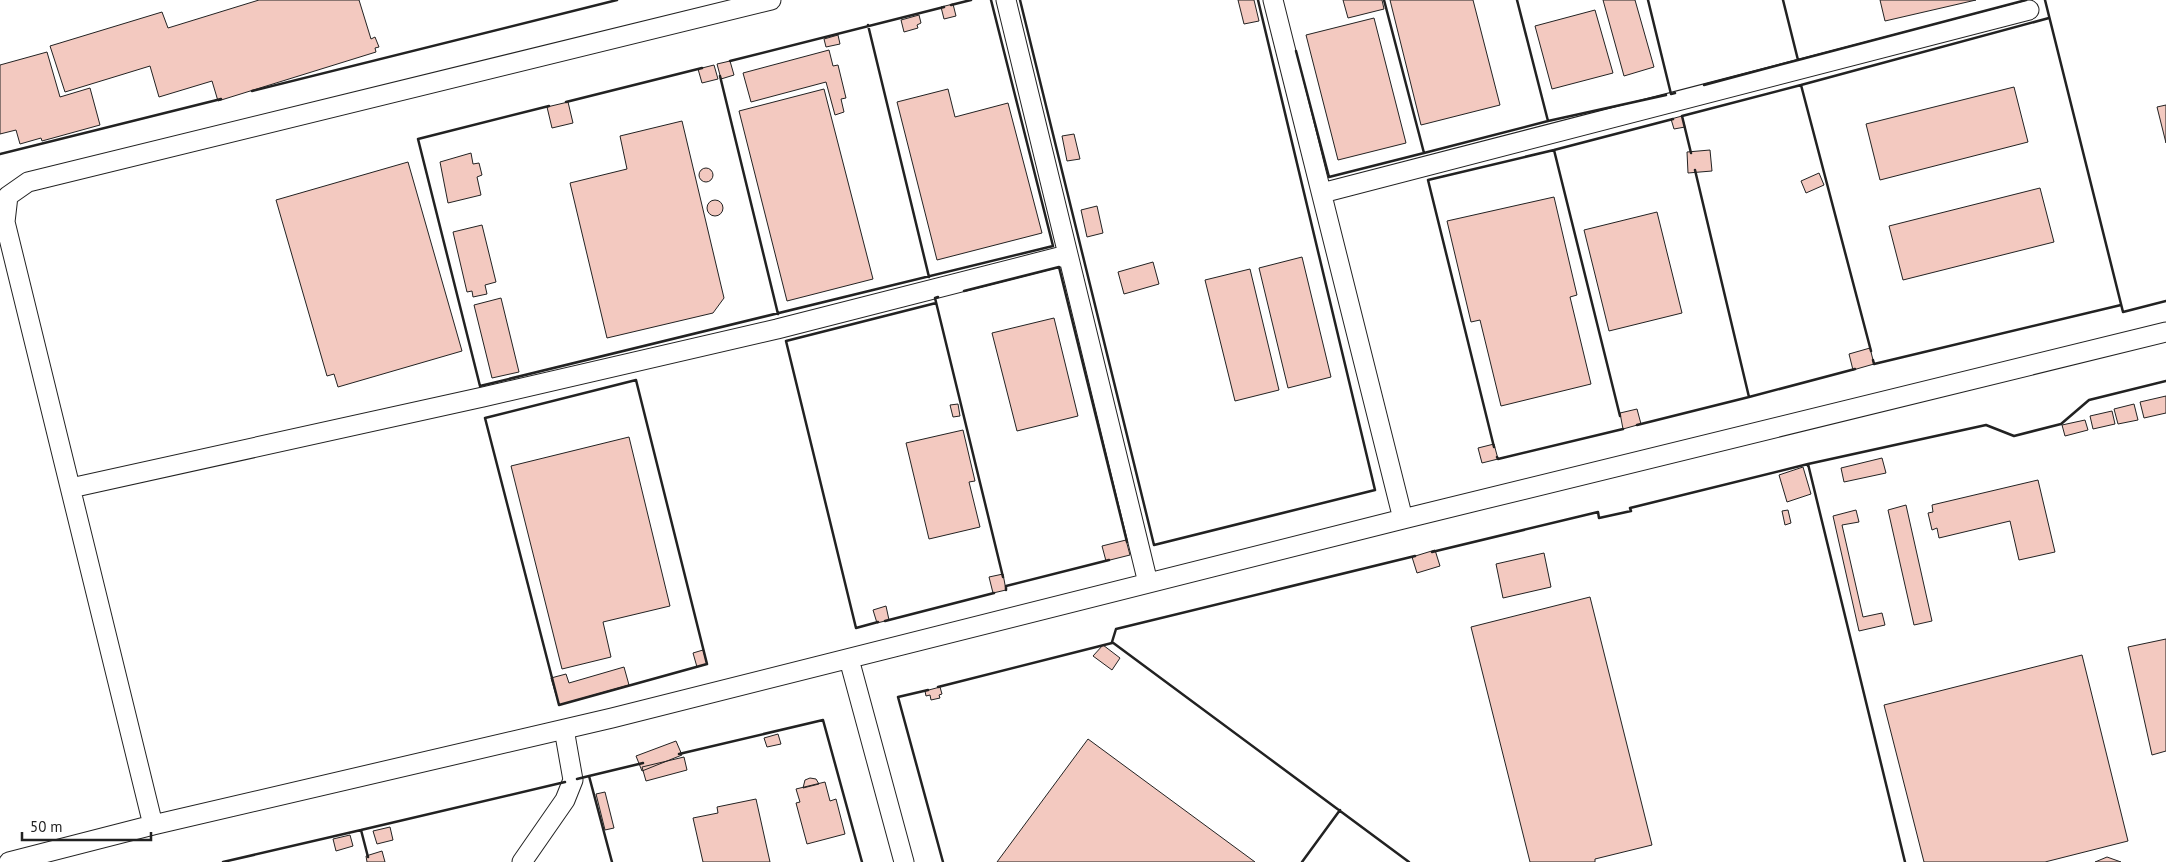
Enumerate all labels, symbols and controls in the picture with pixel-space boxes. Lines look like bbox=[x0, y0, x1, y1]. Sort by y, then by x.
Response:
scale bar bbox=[22, 810, 151, 842]
text: 50 m bbox=[30, 817, 63, 836]

